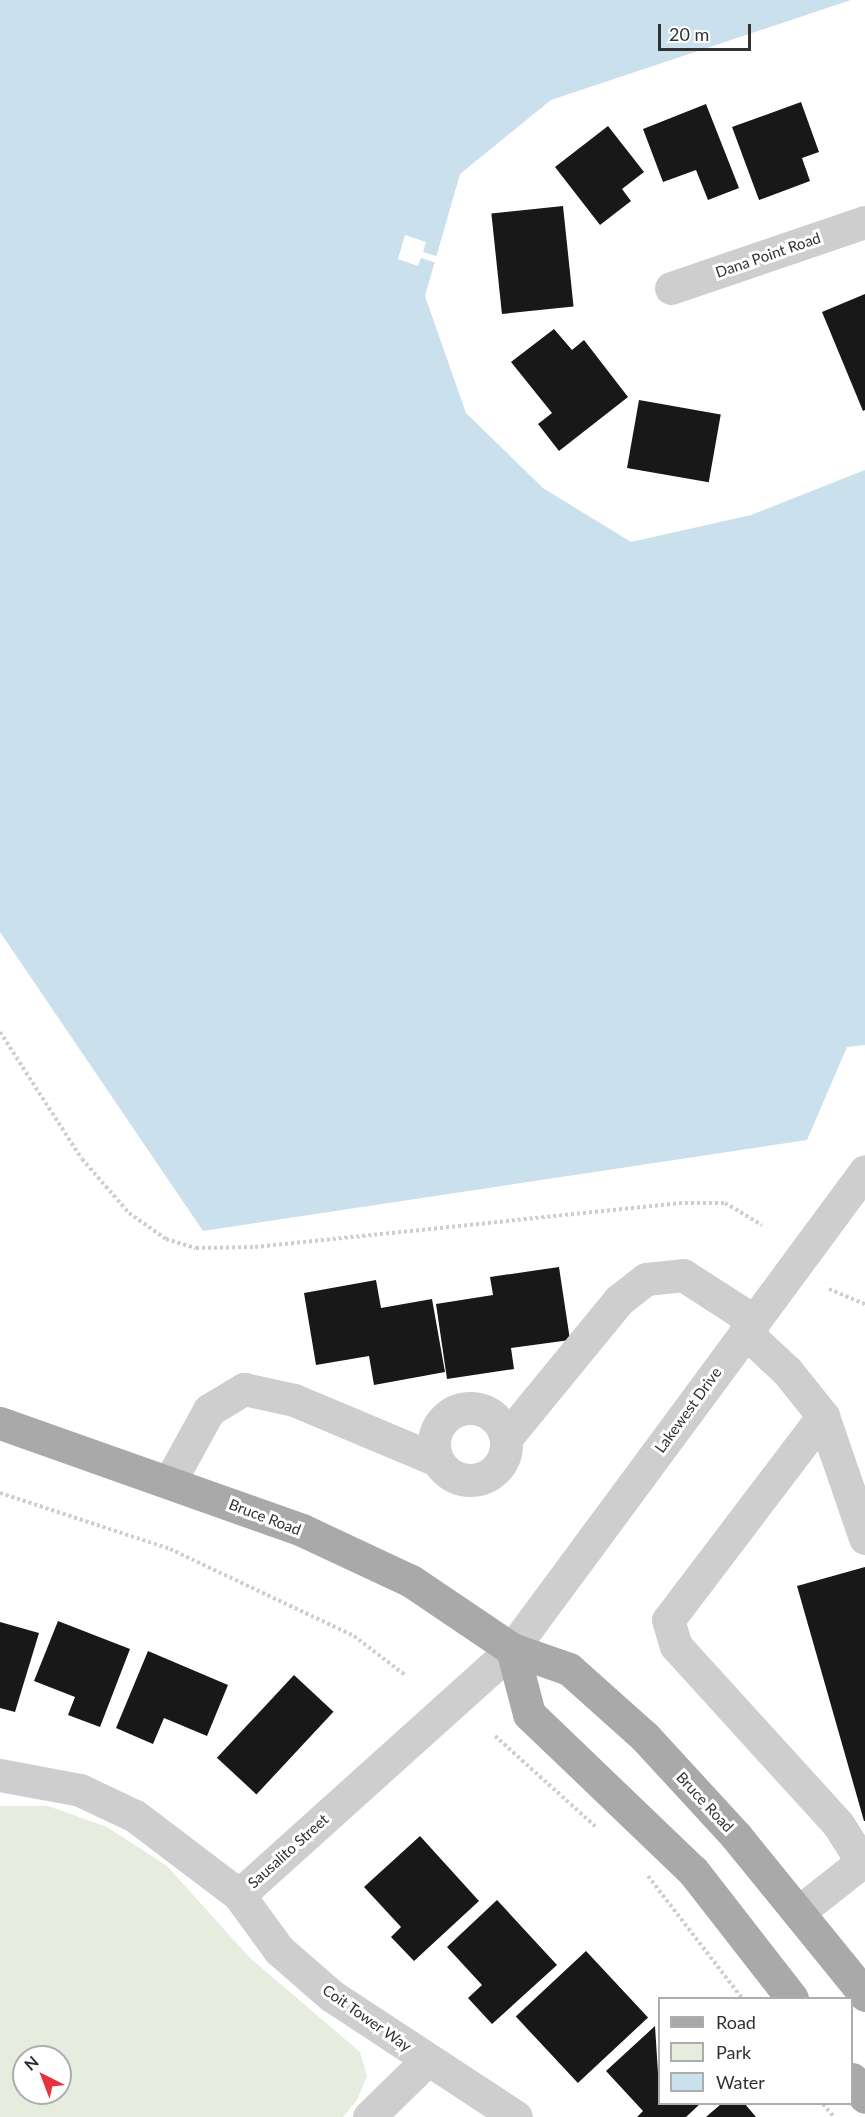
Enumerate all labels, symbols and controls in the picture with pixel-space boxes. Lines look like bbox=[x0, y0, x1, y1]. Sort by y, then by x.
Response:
scale bar bbox=[661, 12, 754, 50]
text: 20 m bbox=[669, 23, 709, 45]
street label: Dana Point Road bbox=[713, 229, 823, 281]
street label: Lakewest Drive bbox=[651, 1364, 725, 1456]
street label: Bruce Road bbox=[227, 1495, 303, 1539]
street label: Bruce Road bbox=[673, 1768, 737, 1836]
street label: Sausalito Street bbox=[244, 1810, 332, 1892]
street label: Coit Tower Way bbox=[319, 1980, 415, 2056]
legend bbox=[658, 1997, 853, 2105]
text: Road bbox=[716, 2011, 756, 2033]
text: Park bbox=[716, 2041, 751, 2063]
north arrow bbox=[12, 2045, 72, 2105]
text: N bbox=[20, 2052, 42, 2074]
text: Water bbox=[716, 2071, 765, 2093]

